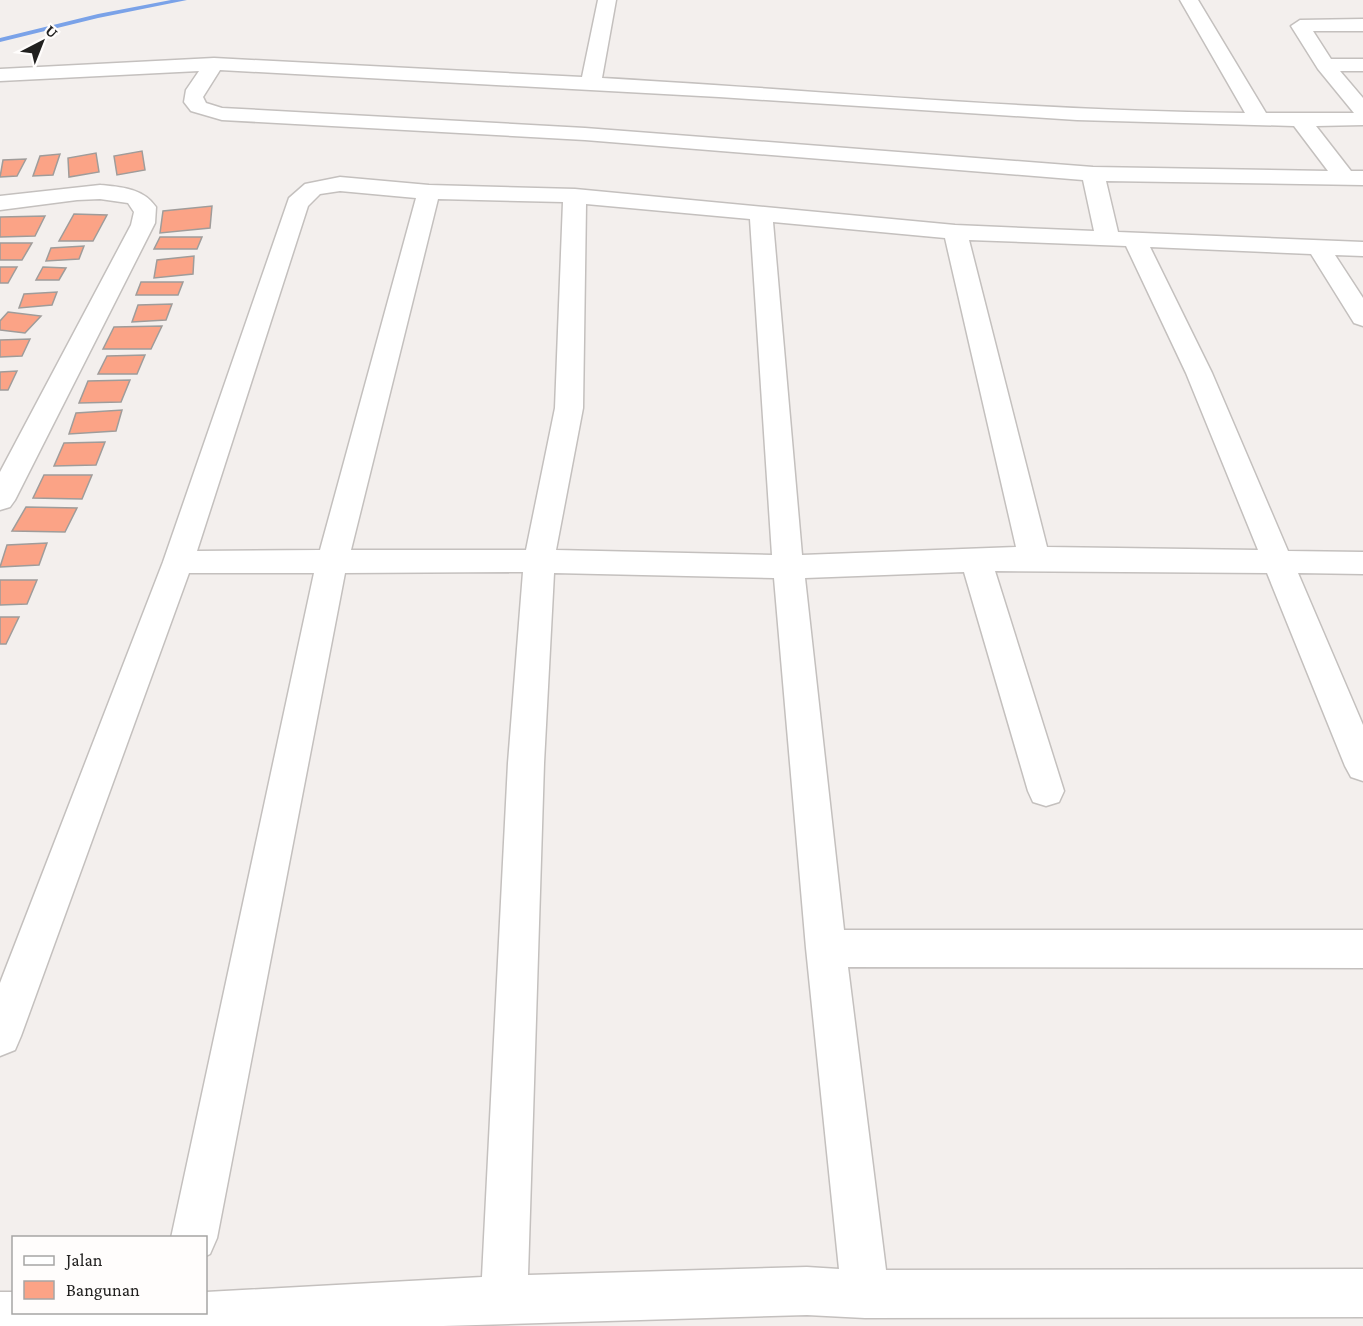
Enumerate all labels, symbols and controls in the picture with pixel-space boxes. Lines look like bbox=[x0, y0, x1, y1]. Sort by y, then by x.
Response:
north arrow bbox=[12, 12, 72, 72]
text: U bbox=[42, 21, 61, 41]
legend bbox=[12, 1236, 207, 1314]
text: Jalan bbox=[64, 1250, 103, 1270]
text: Bangunan bbox=[66, 1280, 140, 1300]

